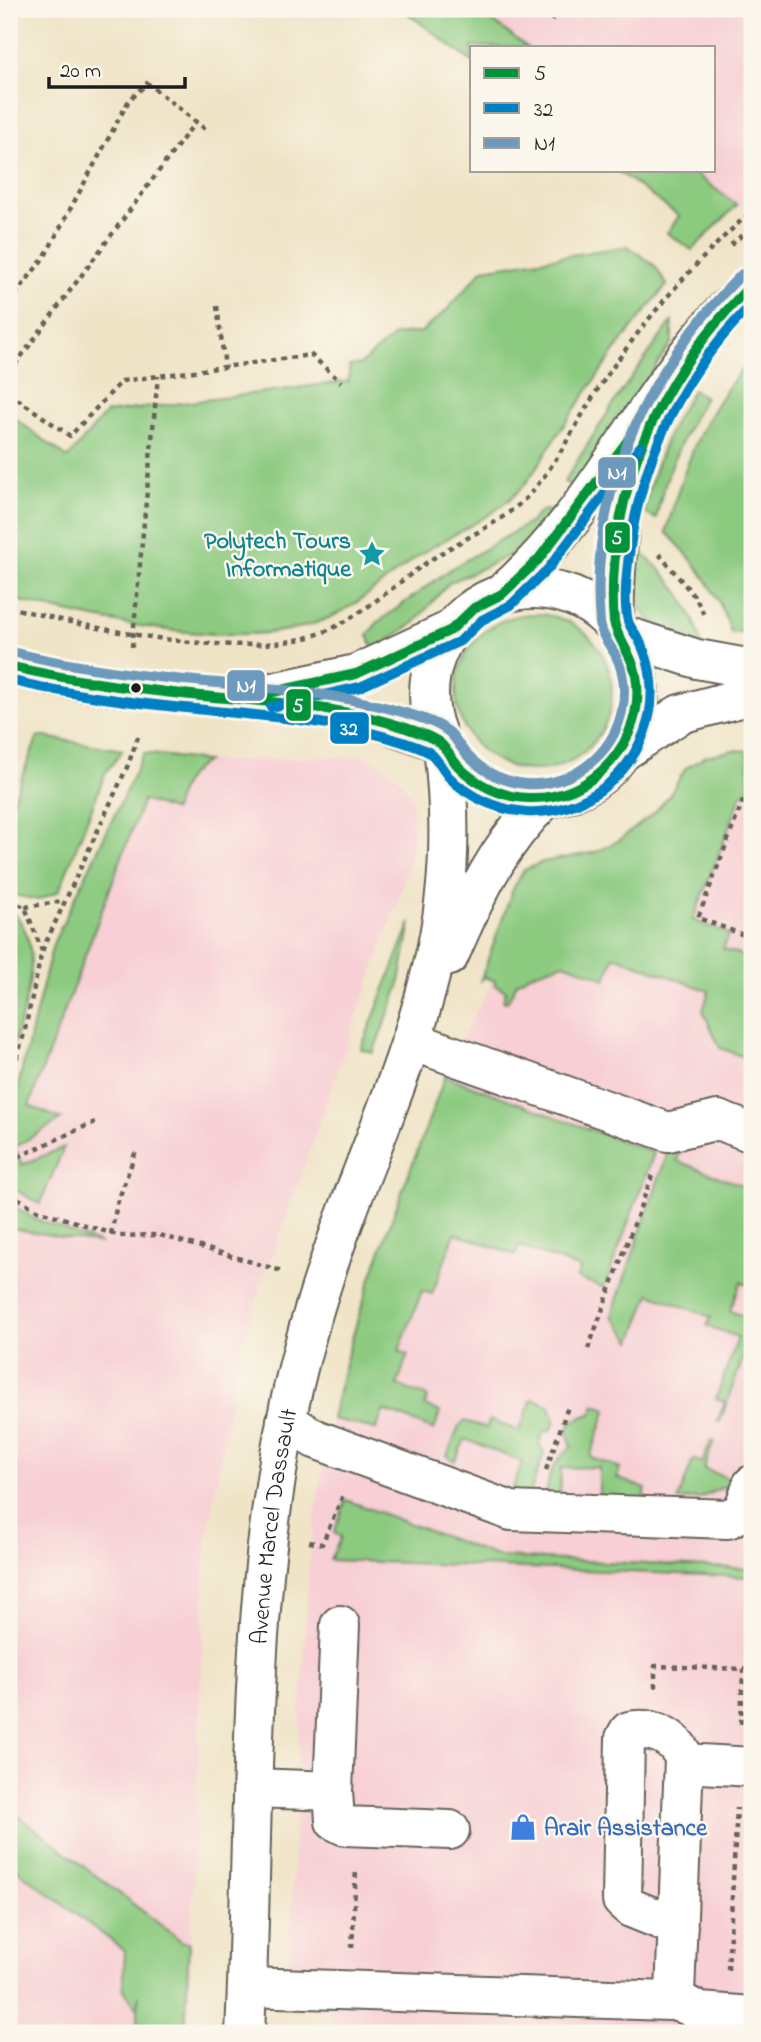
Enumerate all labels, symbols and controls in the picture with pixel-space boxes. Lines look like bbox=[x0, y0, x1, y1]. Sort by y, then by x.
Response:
scale bar bbox=[49, 46, 186, 90]
legend bbox=[470, 46, 716, 172]
text: 20 m bbox=[60, 57, 101, 87]
text: 5 bbox=[534, 60, 546, 90]
text: 32 bbox=[534, 96, 553, 126]
text: N1 bbox=[534, 130, 555, 160]
line badge: N1 bbox=[597, 456, 637, 489]
text: N1 bbox=[608, 461, 626, 488]
line badge: 5 bbox=[604, 521, 631, 554]
place label: Polytech Tours Informatique bbox=[204, 525, 352, 588]
text: 5 bbox=[612, 526, 623, 553]
place icon: Polytech Tours Informatique bbox=[357, 539, 387, 569]
line badge: N1 bbox=[226, 669, 266, 702]
text: N1 bbox=[237, 674, 255, 701]
unlabelled marker bbox=[129, 681, 143, 695]
line badge: 5 bbox=[285, 688, 312, 722]
text: 5 bbox=[293, 694, 304, 721]
line badge: 32 bbox=[329, 711, 370, 745]
text: 32 bbox=[339, 717, 358, 744]
street label: Avenue Marcel Dassault bbox=[243, 1405, 308, 1646]
shop icon: Arair Assistance bbox=[508, 1812, 538, 1842]
place label: Arair Assistance bbox=[544, 1812, 708, 1847]

